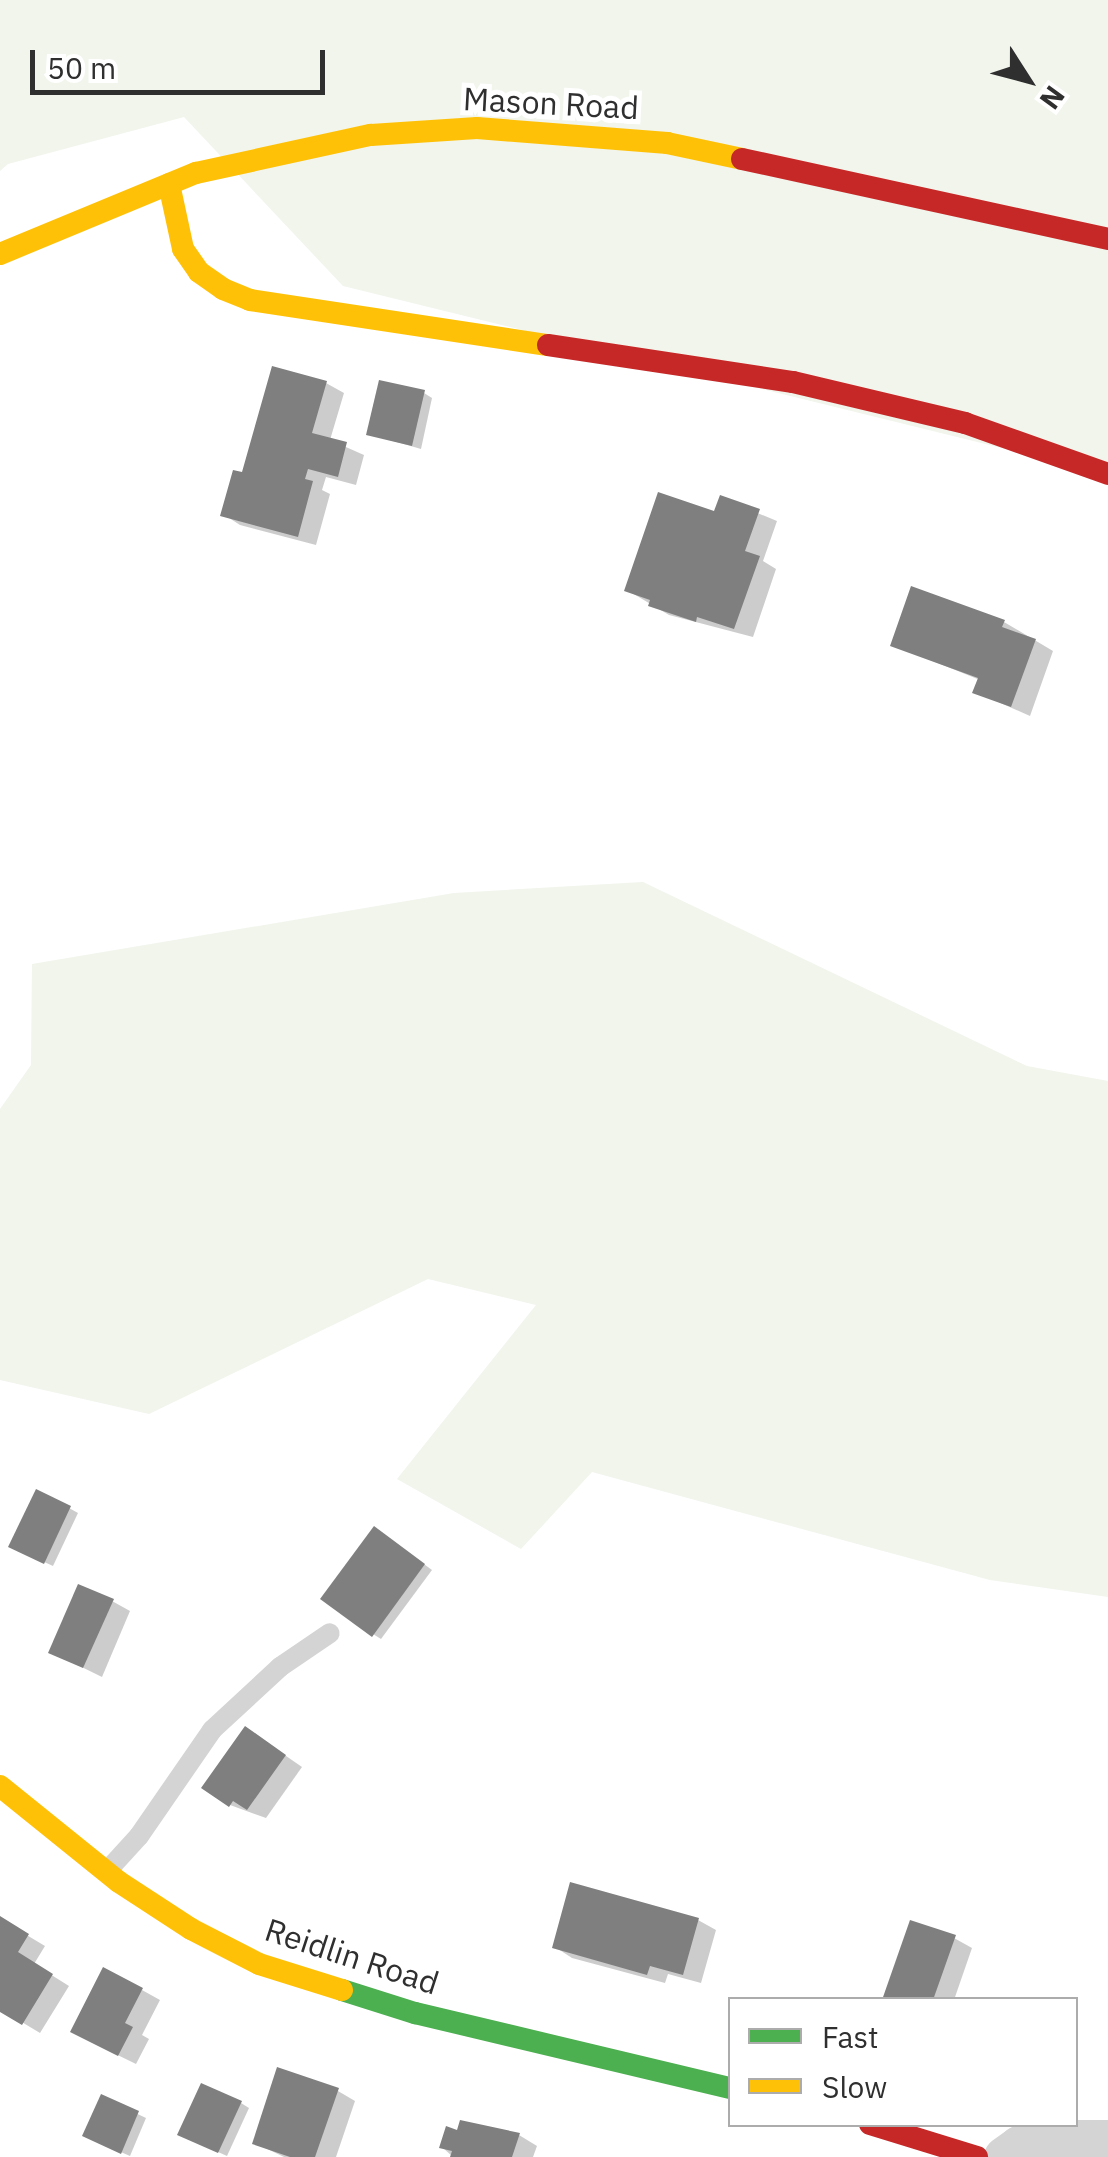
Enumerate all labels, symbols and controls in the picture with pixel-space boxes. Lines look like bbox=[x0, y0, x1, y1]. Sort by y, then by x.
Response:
scale bar bbox=[35, 30, 330, 92]
north arrow bbox=[978, 30, 1078, 130]
text: 50 m bbox=[47, 48, 116, 87]
street label: Mason Road bbox=[462, 79, 640, 127]
text: N bbox=[1032, 79, 1074, 117]
street label: Reidlin Road bbox=[260, 1910, 444, 2002]
legend bbox=[728, 1997, 1078, 2127]
text: Fast bbox=[822, 2017, 879, 2056]
text: Slow bbox=[822, 2067, 887, 2106]

